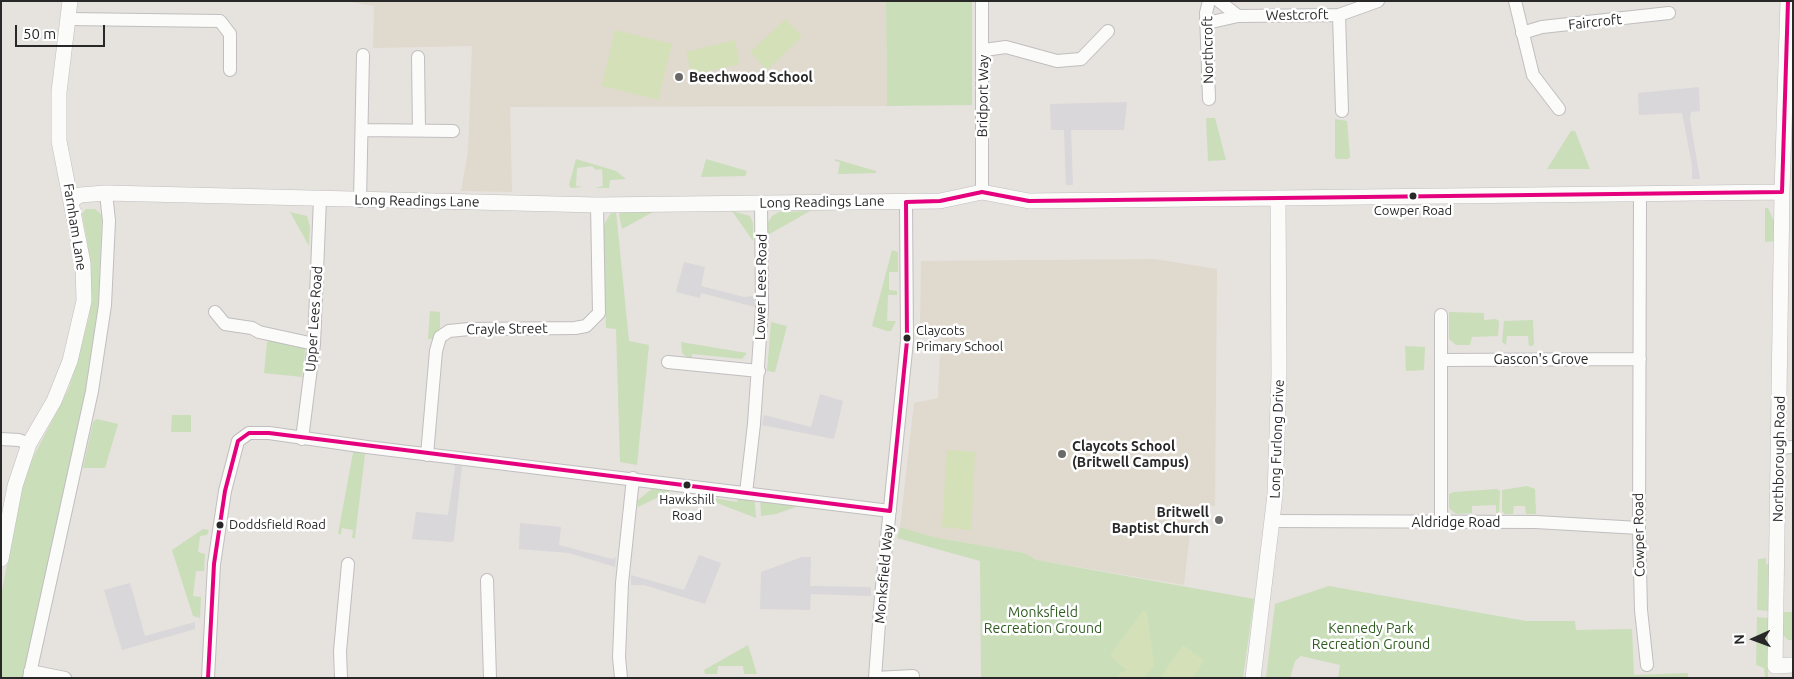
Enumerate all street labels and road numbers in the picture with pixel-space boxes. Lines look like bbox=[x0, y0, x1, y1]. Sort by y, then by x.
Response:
street label: Westcroft bbox=[1265, 6, 1329, 24]
street label: Faircroft bbox=[1567, 11, 1623, 33]
street label: Northcroft bbox=[1199, 16, 1217, 84]
street label: Bridport Way bbox=[974, 54, 992, 138]
street label: Farnham Lane bbox=[60, 182, 90, 272]
street label: Long Readings Lane bbox=[354, 192, 480, 210]
street label: Long Readings Lane bbox=[759, 193, 885, 211]
street label: Lower Lees Road bbox=[752, 234, 770, 340]
street label: Upper Lees Road bbox=[302, 265, 326, 373]
street label: Crayle Street bbox=[466, 320, 548, 338]
street label: Gascon's Grove bbox=[1494, 351, 1588, 367]
street label: Long Furlong Drive bbox=[1267, 379, 1287, 499]
street label: Northborough Road bbox=[1769, 396, 1789, 522]
street label: Cowper Road bbox=[1630, 493, 1648, 577]
street label: Aldridge Road bbox=[1411, 514, 1501, 530]
street label: Monksfield Way bbox=[871, 524, 897, 624]

